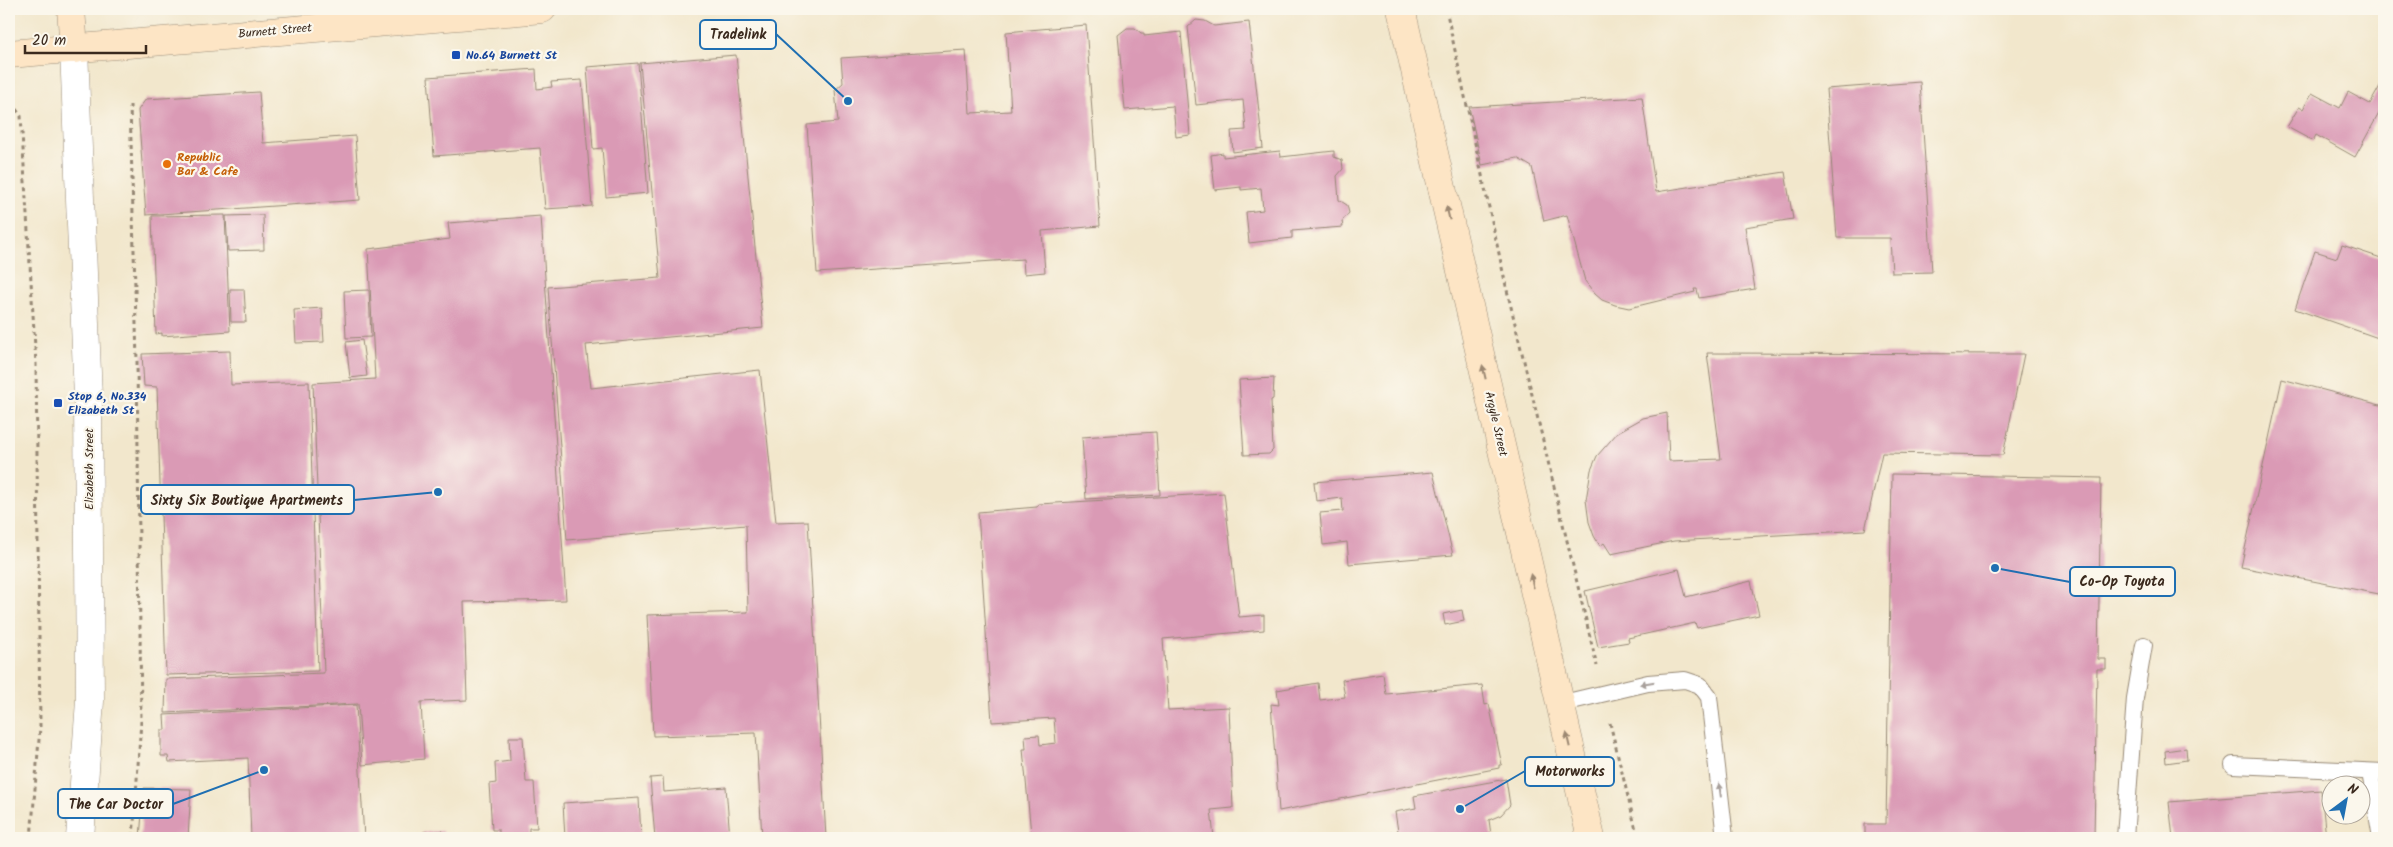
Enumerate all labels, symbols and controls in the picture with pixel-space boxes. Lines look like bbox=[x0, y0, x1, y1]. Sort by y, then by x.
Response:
street label: Burnett Street bbox=[237, 18, 313, 44]
callout: Tradelink bbox=[700, 20, 776, 49]
scale bar bbox=[25, 22, 146, 54]
text: Tradelink bbox=[710, 24, 767, 46]
text: 20 m bbox=[32, 29, 66, 53]
place label: No.64 Burnett St bbox=[466, 46, 558, 65]
marker: No.64 Burnett St bbox=[450, 49, 462, 61]
place label: Republic Bar & Cafe bbox=[177, 148, 238, 181]
marker: Republic Bar & Cafe bbox=[161, 158, 173, 170]
one-way arrow bbox=[1444, 206, 1452, 221]
one-way arrow bbox=[1480, 364, 1488, 379]
place label: Stop 6, No.334 Elizabeth St bbox=[68, 387, 147, 420]
street label: Argyle Street bbox=[1479, 390, 1513, 459]
marker: Stop 6, No.334 Elizabeth St bbox=[52, 397, 64, 409]
street label: Elizabeth Street bbox=[80, 428, 99, 510]
callout: Sixty Six Boutique Apartments bbox=[141, 485, 354, 514]
text: Sixty Six Boutique Apartments bbox=[151, 490, 344, 512]
callout: Co-Op Toyota bbox=[2070, 567, 2175, 596]
text: Co-Op Toyota bbox=[2079, 571, 2165, 593]
one-way arrow bbox=[1528, 574, 1536, 589]
one-way arrow bbox=[1639, 680, 1655, 688]
one-way arrow bbox=[1564, 732, 1572, 747]
callout: Motorworks bbox=[1525, 757, 1614, 786]
text: Motorworks bbox=[1535, 761, 1605, 783]
north arrow bbox=[2320, 774, 2370, 824]
text: N bbox=[2343, 778, 2362, 802]
one-way arrow bbox=[1716, 782, 1724, 798]
callout: The Car Doctor bbox=[58, 789, 173, 818]
text: The Car Doctor bbox=[69, 794, 164, 816]

